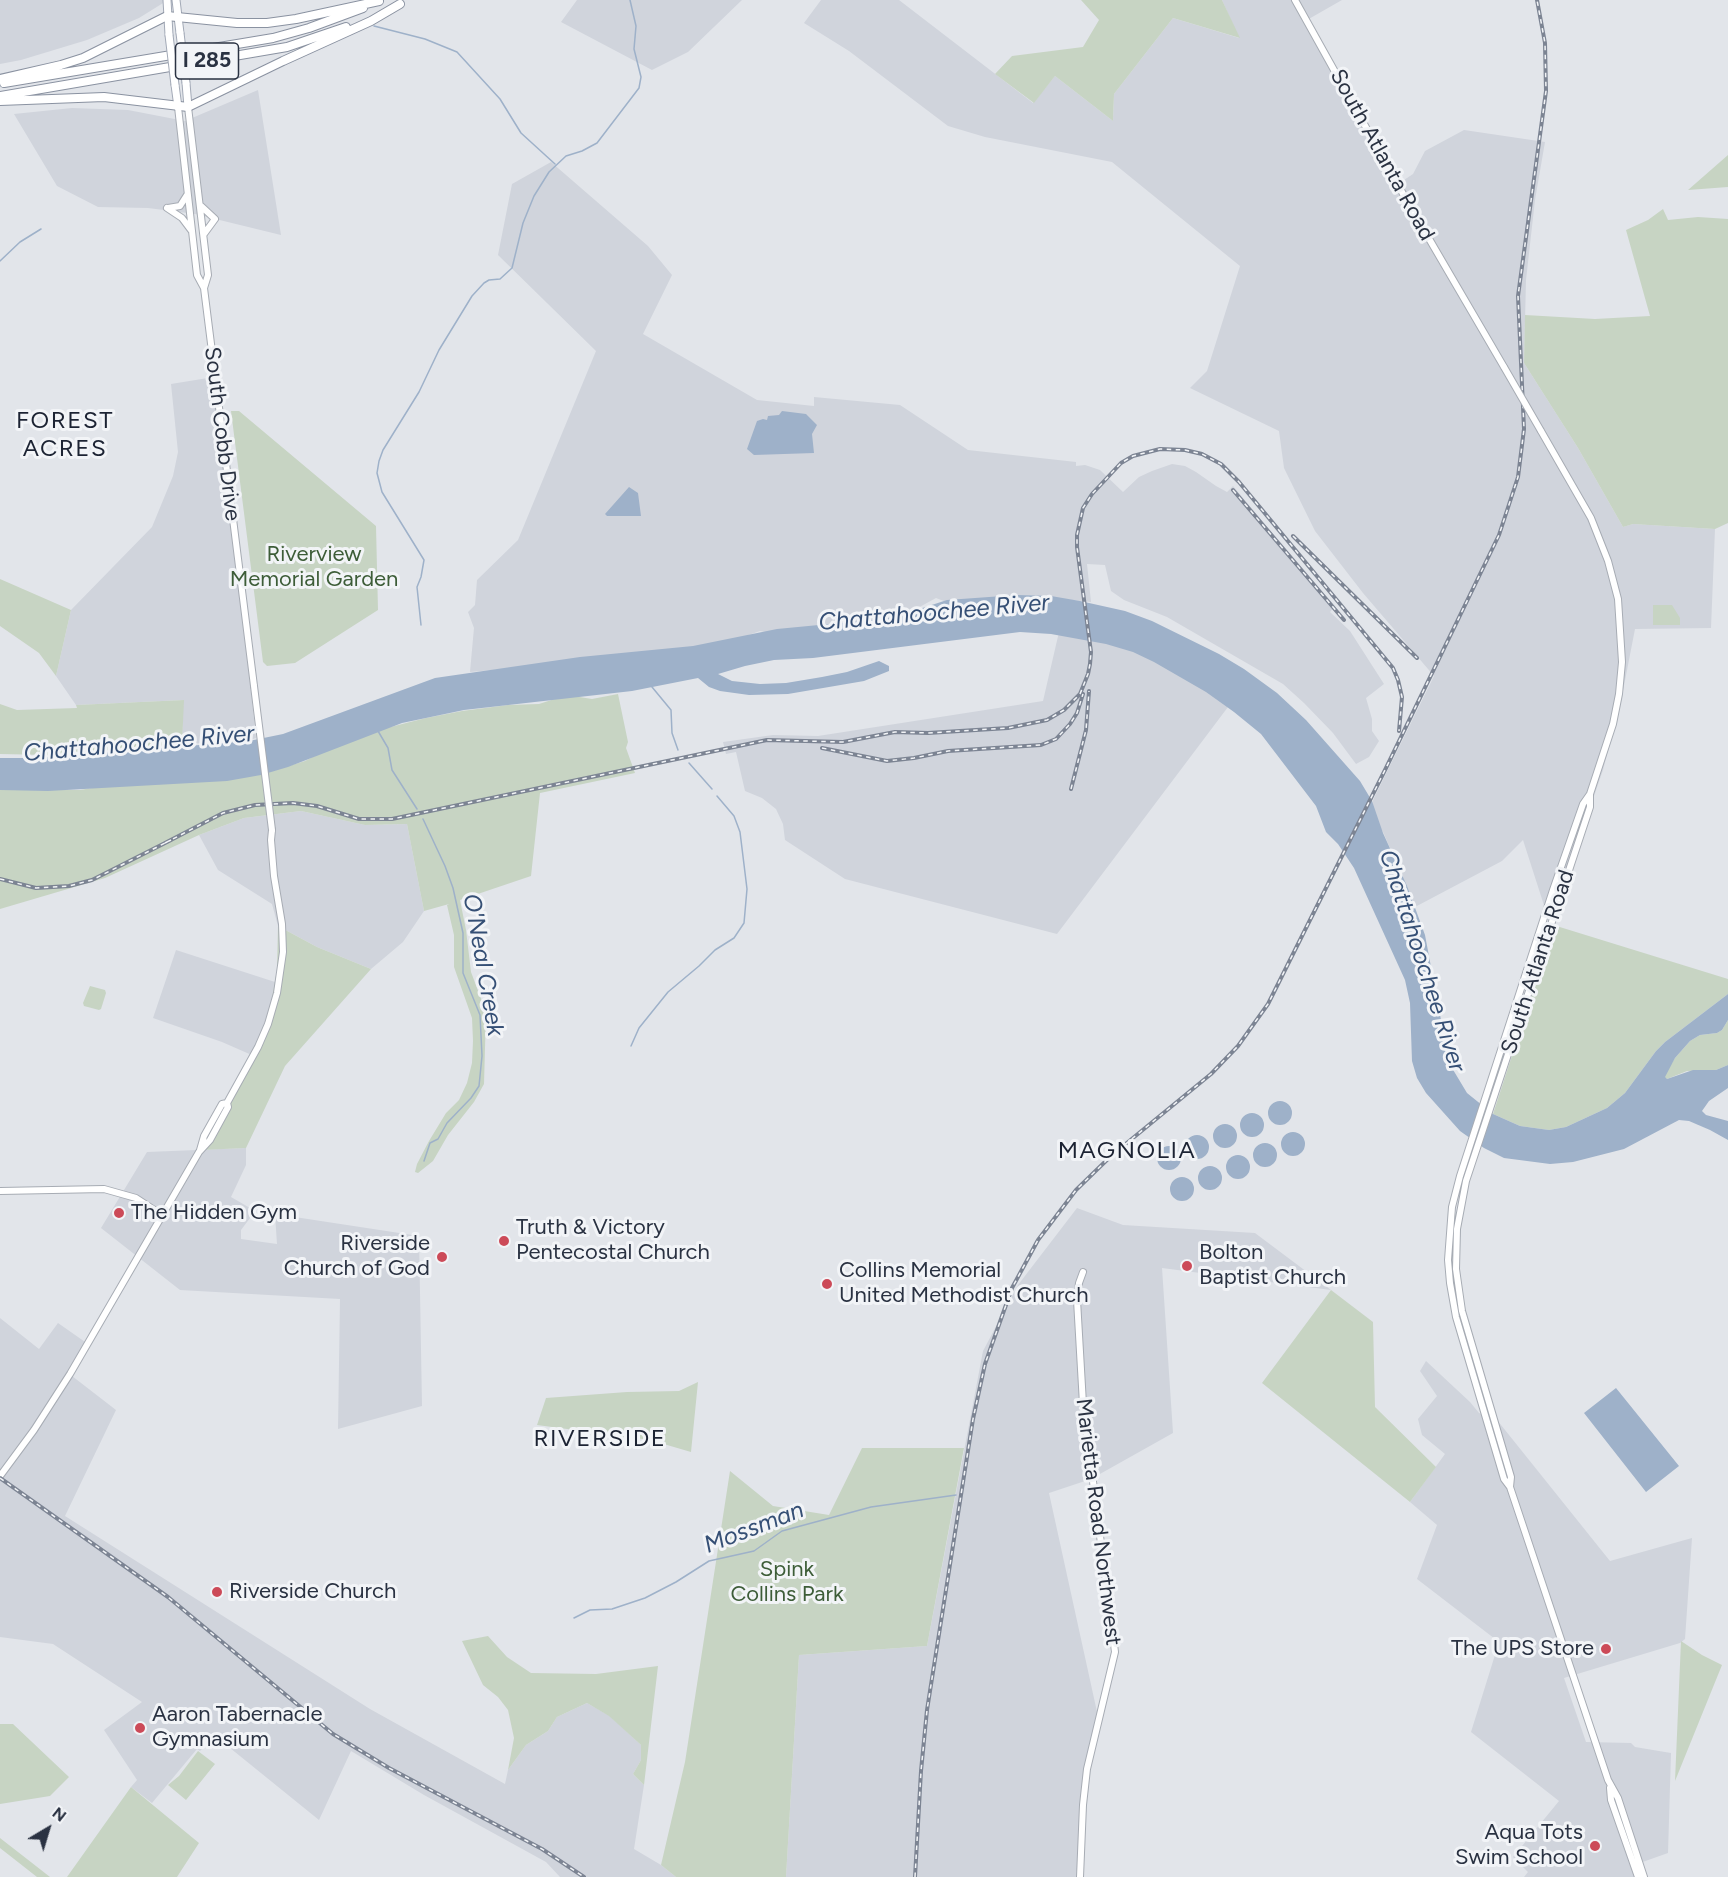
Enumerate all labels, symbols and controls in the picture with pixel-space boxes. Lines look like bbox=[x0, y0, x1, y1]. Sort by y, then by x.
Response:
road number: I 285 bbox=[176, 43, 238, 79]
street label: South Atlanta Road bbox=[1324, 65, 1440, 245]
street label: South Cobb Drive bbox=[198, 345, 246, 523]
district label: FOREST ACRES bbox=[16, 407, 114, 463]
park label: Riverview Memorial Garden bbox=[230, 542, 398, 594]
water label: Chattahoochee River bbox=[817, 589, 1051, 637]
water label: Chattahoochee River bbox=[22, 720, 256, 768]
water label: Chattahoochee River bbox=[1373, 846, 1471, 1076]
street label: South Atlanta Road bbox=[1496, 867, 1580, 1057]
water label: O'Neal Creek bbox=[456, 892, 510, 1038]
district label: MAGNOLIA bbox=[1058, 1137, 1196, 1165]
place label: The Hidden Gym bbox=[131, 1200, 297, 1226]
marker: The Hidden Gym bbox=[112, 1206, 126, 1220]
place label: Truth & Victory Pentecostal Church bbox=[516, 1215, 710, 1266]
place label: Riverside Church of God bbox=[284, 1231, 430, 1282]
marker: Truth & Victory Pentecostal Church bbox=[497, 1234, 511, 1248]
place label: Bolton Baptist Church bbox=[1199, 1240, 1346, 1292]
marker: Riverside Church of God bbox=[435, 1250, 449, 1264]
place label: Collins Memorial United Methodist Church bbox=[839, 1258, 1089, 1310]
marker: Bolton Baptist Church bbox=[1180, 1259, 1194, 1273]
marker: Collins Memorial United Methodist Church bbox=[820, 1277, 834, 1291]
street label: Marietta Road Northwest bbox=[1070, 1397, 1126, 1647]
district label: RIVERSIDE bbox=[534, 1425, 666, 1453]
water label: Mossman bbox=[700, 1496, 808, 1560]
park label: Spink Collins Park bbox=[730, 1557, 844, 1609]
place label: Riverside Church bbox=[229, 1579, 396, 1605]
marker: Riverside Church bbox=[210, 1585, 224, 1599]
place label: The UPS Store bbox=[1451, 1636, 1594, 1662]
marker: The UPS Store bbox=[1599, 1642, 1613, 1656]
place label: Aaron Tabernacle Gymnasium bbox=[152, 1702, 322, 1754]
marker: Aaron Tabernacle Gymnasium bbox=[133, 1721, 147, 1735]
north arrow bbox=[18, 1799, 78, 1859]
text: N bbox=[49, 1803, 70, 1826]
place label: Aqua Tots Swim School bbox=[1455, 1820, 1583, 1872]
marker: Aqua Tots Swim School bbox=[1588, 1839, 1602, 1853]

